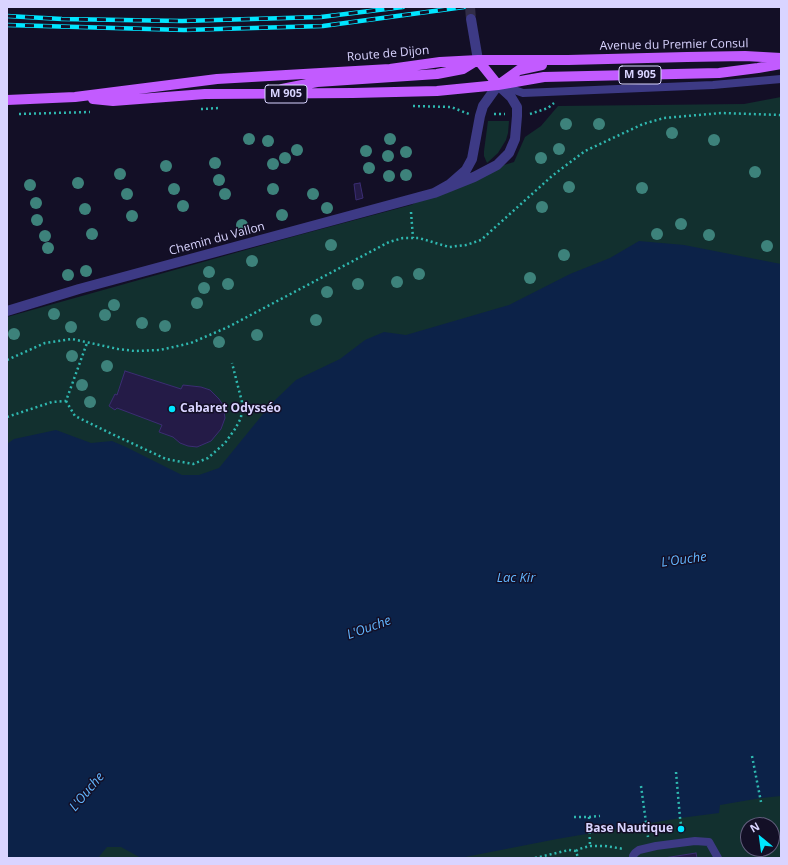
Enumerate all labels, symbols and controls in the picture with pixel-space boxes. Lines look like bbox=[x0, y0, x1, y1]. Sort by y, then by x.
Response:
street label: Avenue du Premier Consul bbox=[600, 37, 748, 53]
street label: Route de Dijon bbox=[346, 43, 430, 65]
road number: M 905 bbox=[619, 66, 661, 84]
road number: M 905 bbox=[265, 85, 307, 103]
street label: Chemin du Vallon bbox=[168, 219, 266, 259]
place label: Cabaret Odysséo bbox=[180, 402, 281, 416]
marker: Cabaret Odysséo bbox=[167, 404, 177, 414]
water label: L'Ouche bbox=[660, 549, 708, 571]
water label: Lac Kir bbox=[497, 570, 535, 586]
water label: L'Ouche bbox=[345, 613, 393, 643]
water label: L'Ouche bbox=[66, 769, 108, 815]
north arrow bbox=[740, 817, 780, 857]
text: N bbox=[747, 818, 762, 836]
place label: Base Nautique bbox=[585, 822, 673, 836]
marker: Base Nautique bbox=[676, 824, 686, 834]

